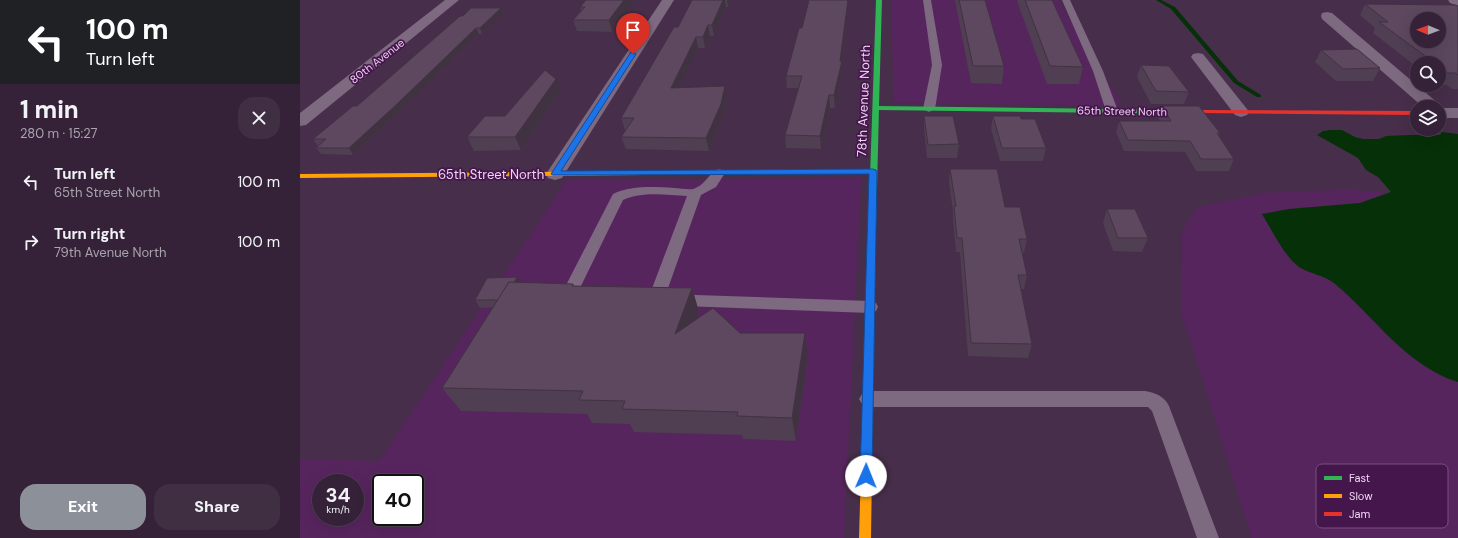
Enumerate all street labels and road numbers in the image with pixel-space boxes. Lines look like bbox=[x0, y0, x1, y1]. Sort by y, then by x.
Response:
street label: 80th Avenue bbox=[347, 35, 407, 87]
street label: 78th Avenue North bbox=[853, 45, 874, 157]
street label: 65th Street North bbox=[1077, 103, 1167, 119]
street label: 65th Street North bbox=[438, 166, 544, 183]

